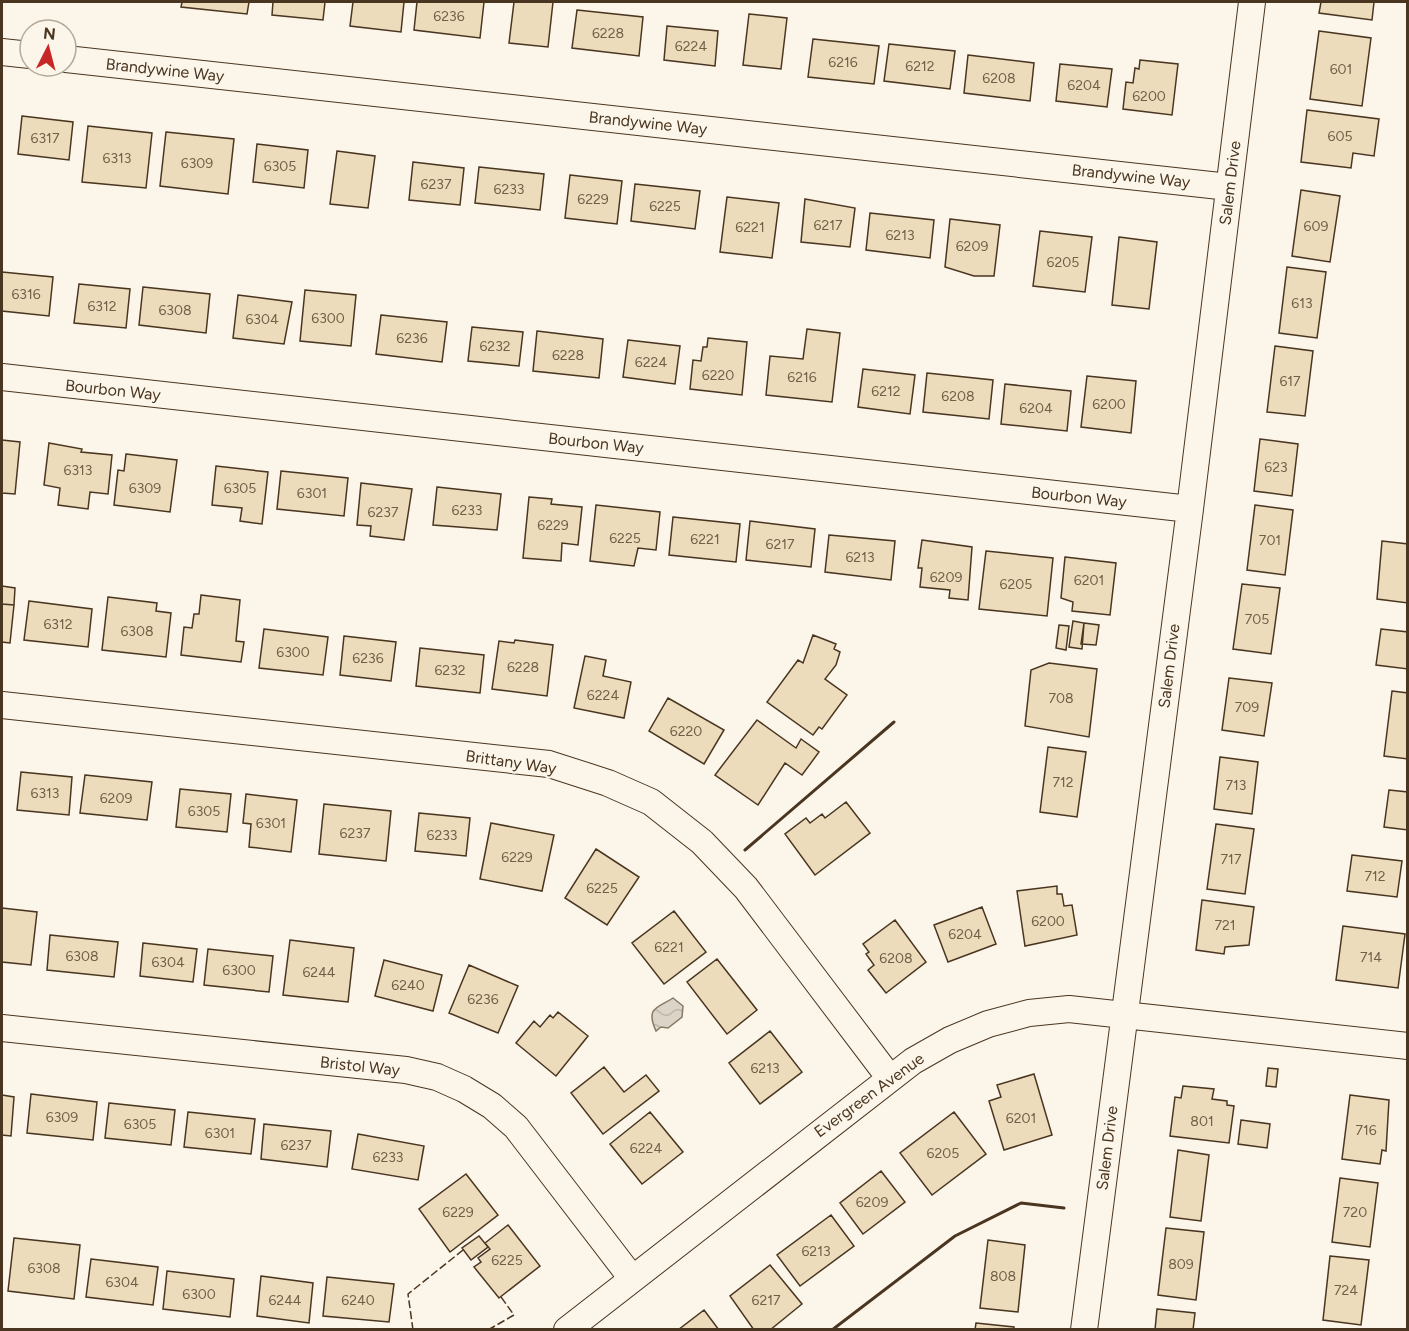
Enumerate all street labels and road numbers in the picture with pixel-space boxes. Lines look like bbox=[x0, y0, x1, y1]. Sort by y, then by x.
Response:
street label: Brandywine Way bbox=[105, 54, 226, 86]
street label: Brandywine Way bbox=[588, 107, 709, 139]
street label: Salem Drive bbox=[1215, 139, 1245, 226]
street label: Brandywine Way bbox=[1071, 160, 1192, 192]
street label: Bourbon Way bbox=[64, 376, 162, 405]
street label: Bourbon Way bbox=[547, 429, 645, 458]
street label: Bourbon Way bbox=[1030, 483, 1128, 512]
street label: Salem Drive bbox=[1154, 622, 1184, 709]
street label: Brittany Way bbox=[464, 746, 558, 778]
street label: Evergreen Avenue bbox=[810, 1049, 928, 1141]
street label: Bristol Way bbox=[319, 1052, 401, 1080]
street label: Salem Drive bbox=[1092, 1104, 1122, 1191]

